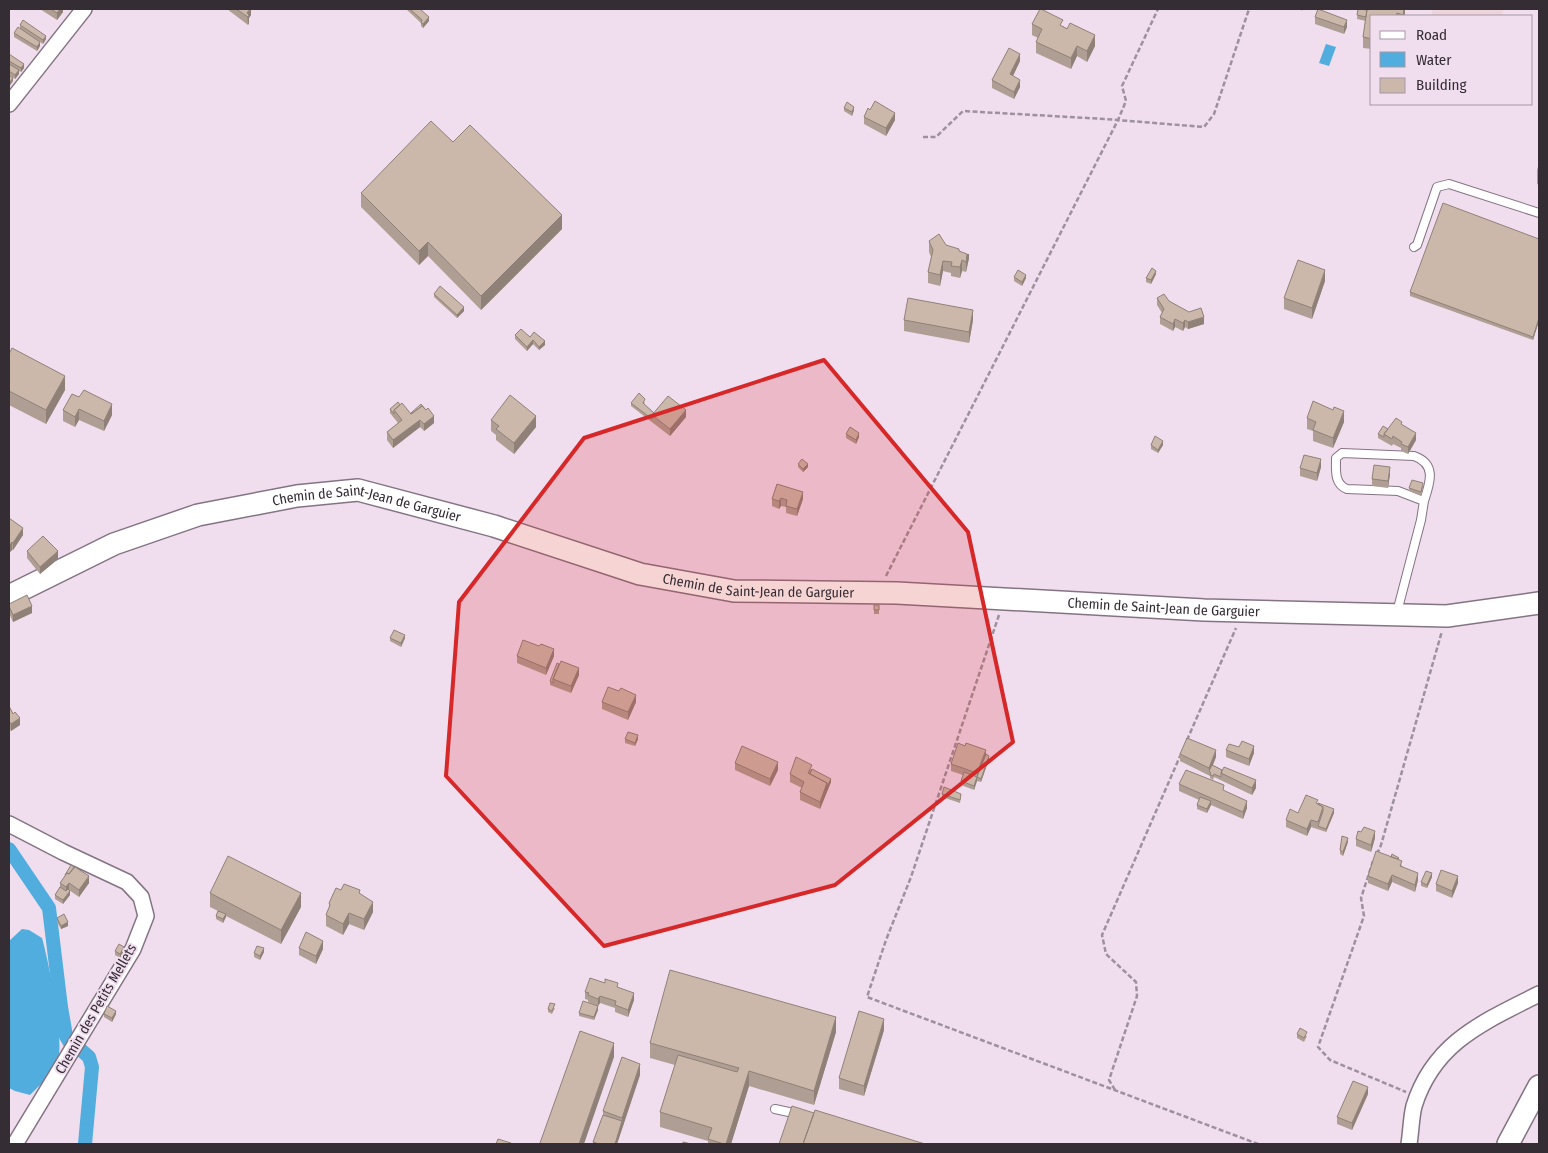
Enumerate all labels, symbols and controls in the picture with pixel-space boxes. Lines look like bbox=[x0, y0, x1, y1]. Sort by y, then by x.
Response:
legend bbox=[1370, 15, 1533, 105]
text: Road bbox=[1416, 26, 1447, 44]
text: Water bbox=[1416, 51, 1452, 69]
text: Building bbox=[1416, 76, 1467, 94]
street label: Chemin de Saint-Jean de Garguier bbox=[271, 481, 463, 525]
street label: Chemin de Saint-Jean de Garguier bbox=[661, 570, 854, 601]
street label: Chemin de Saint-Jean de Garguier bbox=[1067, 594, 1260, 620]
street label: Chemin des Petits Mellets bbox=[52, 941, 140, 1077]

